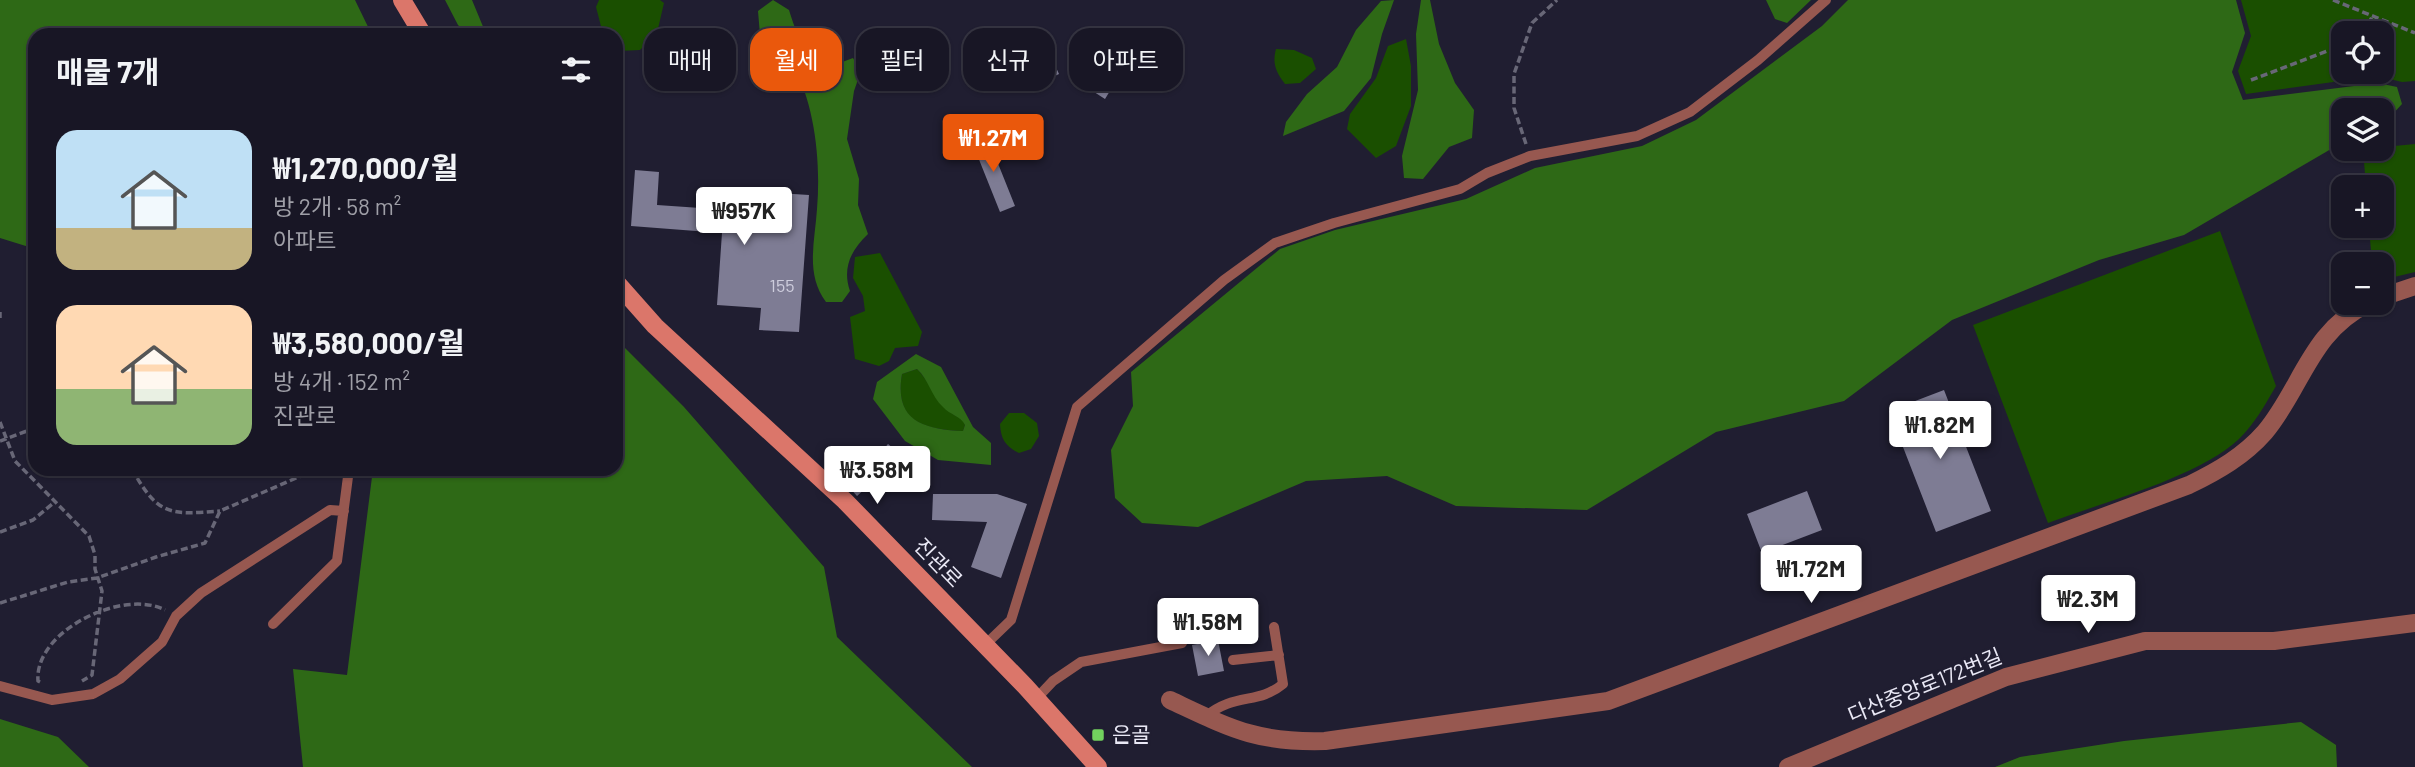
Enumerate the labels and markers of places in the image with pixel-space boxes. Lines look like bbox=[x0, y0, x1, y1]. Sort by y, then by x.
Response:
pin: ₩1.27M bbox=[936, 114, 1050, 174]
pin: ₩957K bbox=[695, 188, 793, 247]
pin: ₩1.82M bbox=[1883, 402, 1997, 461]
pin: ₩3.58M bbox=[820, 447, 934, 506]
pin: ₩1.72M bbox=[1754, 546, 1868, 605]
pin: ₩2.3M bbox=[2039, 576, 2137, 635]
pin: ₩1.58M bbox=[1151, 598, 1265, 658]
place label: 은골 bbox=[1112, 721, 1151, 746]
marker: 은골 bbox=[1090, 727, 1106, 743]

